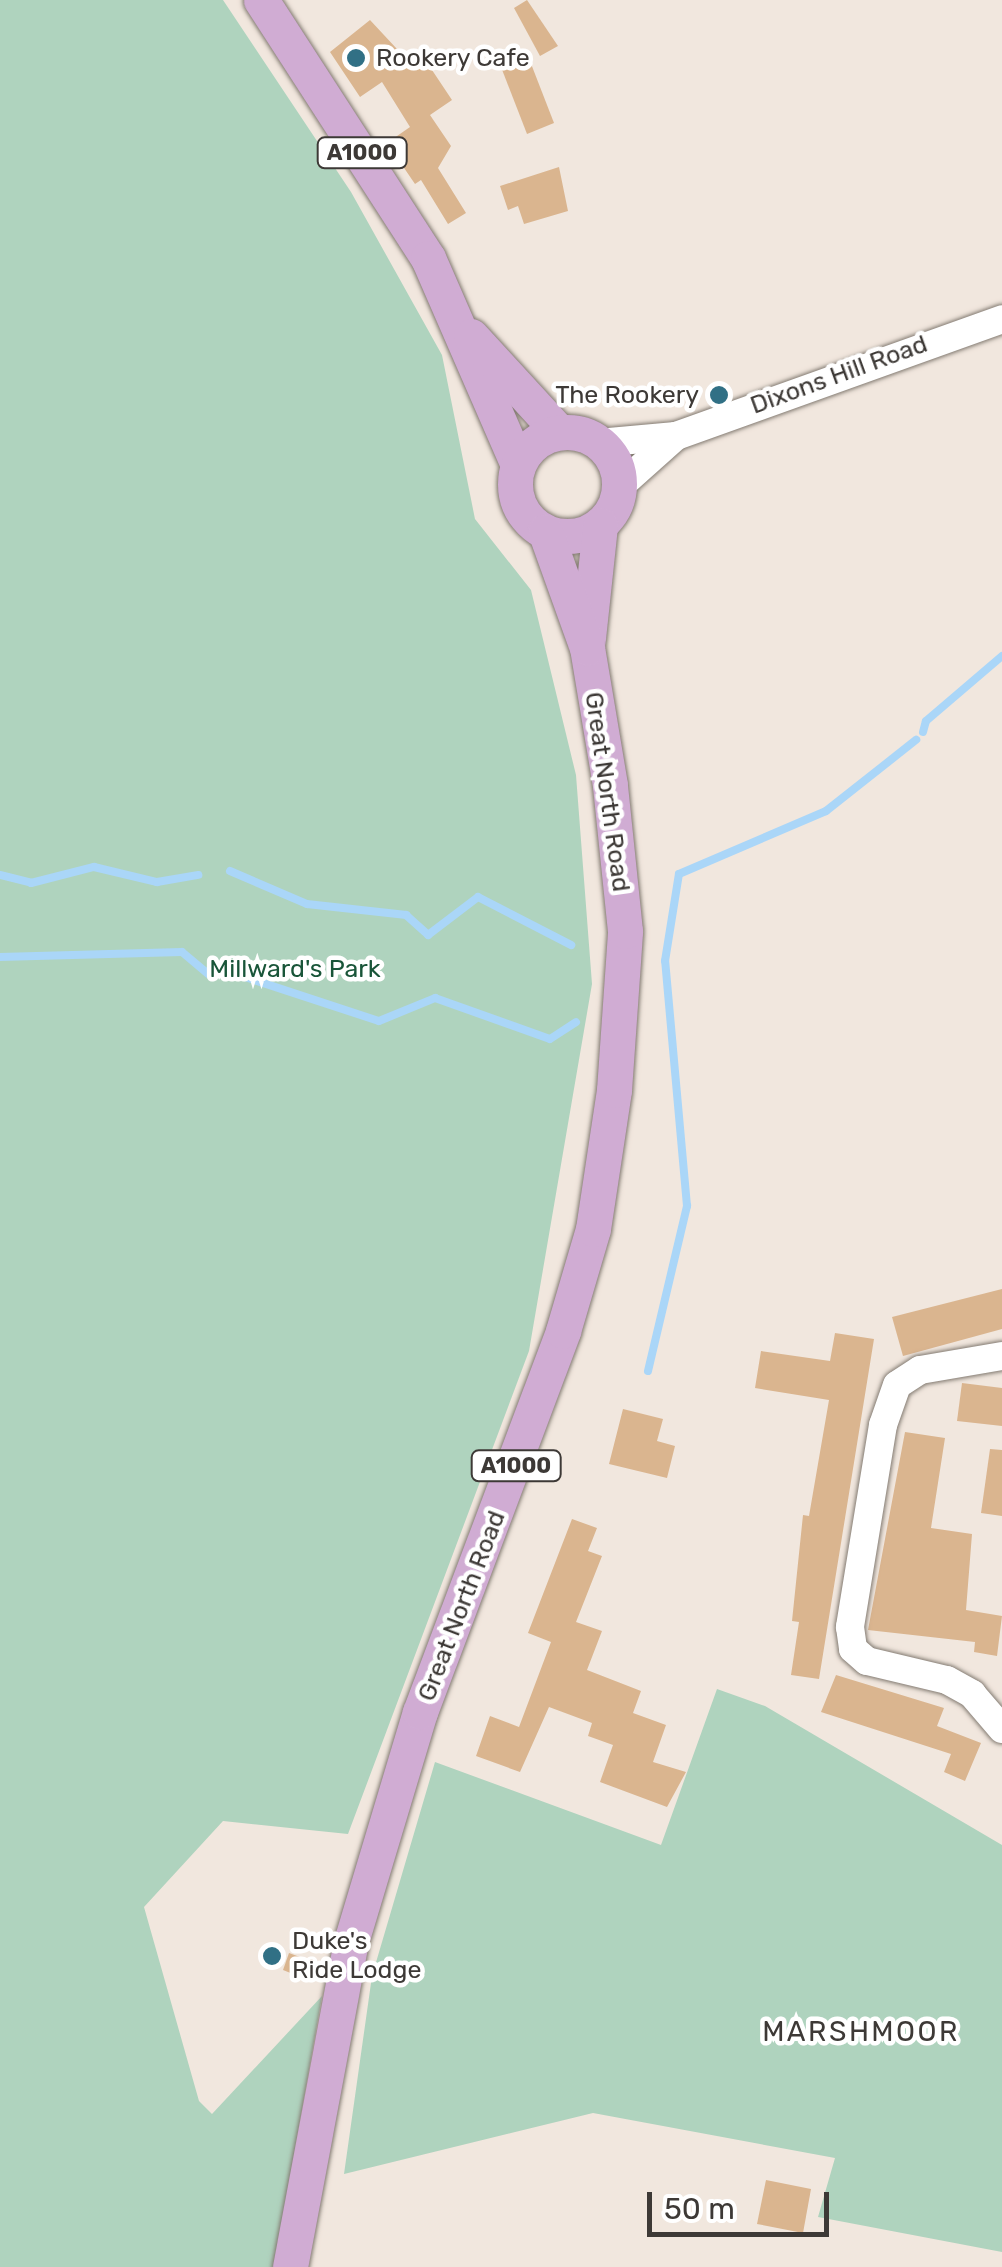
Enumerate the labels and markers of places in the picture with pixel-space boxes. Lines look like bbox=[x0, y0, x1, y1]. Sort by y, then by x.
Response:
place label: Rookery Cafe bbox=[376, 43, 530, 73]
marker: Rookery Cafe bbox=[345, 47, 367, 69]
place label: The Rookery bbox=[555, 380, 699, 410]
marker: The Rookery bbox=[708, 384, 730, 406]
place label: Duke's Ride Lodge bbox=[292, 1927, 421, 1986]
marker: Duke's Ride Lodge bbox=[261, 1945, 283, 1967]

